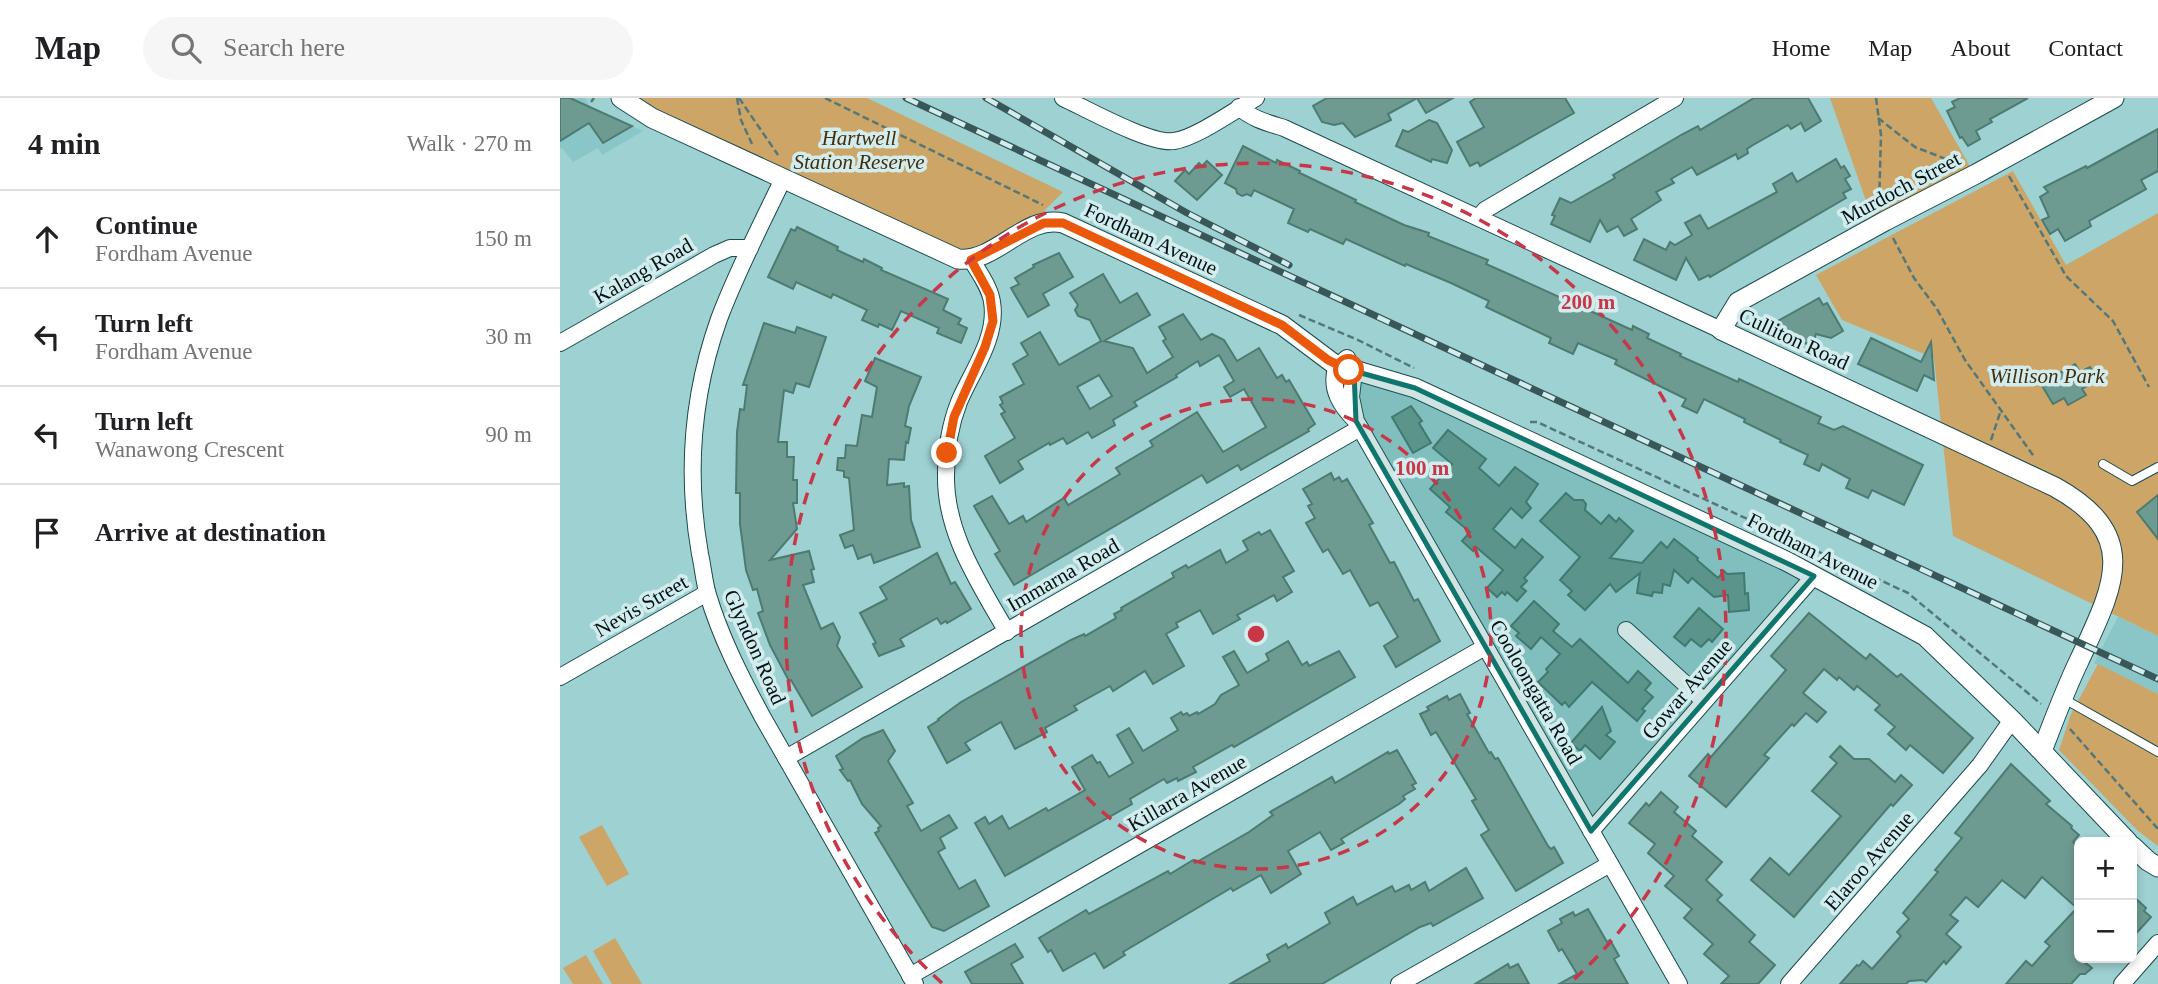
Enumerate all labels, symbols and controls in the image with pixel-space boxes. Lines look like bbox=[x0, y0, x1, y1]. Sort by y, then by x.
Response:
search box bbox=[143, 17, 633, 80]
icon: search bbox=[167, 29, 205, 67]
text: Map bbox=[35, 30, 101, 66]
text: Search here bbox=[223, 33, 345, 62]
text: Home bbox=[1772, 35, 1830, 61]
text: Map bbox=[1868, 35, 1912, 61]
text: About bbox=[1950, 35, 2010, 61]
text: Contact bbox=[2048, 35, 2123, 61]
park label: Hartwell Station Reserve bbox=[793, 126, 925, 174]
text: 4 min bbox=[28, 127, 101, 160]
text: Walk · 270 m bbox=[407, 131, 532, 156]
street label: Murdoch Street bbox=[1837, 147, 1965, 229]
street label: Fordham Avenue bbox=[1081, 198, 1221, 280]
text: Continue bbox=[95, 211, 198, 240]
icon: ahead bbox=[28, 220, 66, 258]
text: 150 m bbox=[474, 226, 532, 251]
street label: Kalang Road bbox=[589, 233, 697, 309]
text: Fordham Avenue bbox=[95, 241, 252, 266]
text: 200 m bbox=[1561, 290, 1616, 314]
street label: Culliton Road bbox=[1735, 303, 1853, 375]
text: Turn left bbox=[95, 309, 193, 338]
icon: left bbox=[28, 318, 66, 356]
text: 30 m bbox=[485, 324, 532, 349]
text: Fordham Avenue bbox=[95, 339, 252, 364]
route start bbox=[1333, 354, 1364, 385]
park label: Willison Park bbox=[1990, 364, 2105, 388]
text: Turn left bbox=[95, 407, 193, 436]
icon: left bbox=[28, 416, 66, 454]
text: 90 m bbox=[485, 422, 532, 447]
text: Wanawong Crescent bbox=[95, 437, 284, 462]
route end bbox=[931, 437, 962, 468]
text: 100 m bbox=[1395, 456, 1450, 480]
street label: Fordham Avenue bbox=[1744, 508, 1882, 594]
icon: arrive bbox=[28, 514, 66, 552]
text: Arrive at destination bbox=[95, 518, 326, 547]
street label: Immarna Road bbox=[1003, 533, 1124, 617]
street label: Nevis Street bbox=[590, 570, 692, 642]
street label: Glyndon Road bbox=[719, 586, 791, 709]
street label: Cooloongatta Road bbox=[1485, 616, 1587, 769]
centre of rings bbox=[1244, 622, 1268, 646]
street label: Gowar Avenue bbox=[1637, 634, 1737, 744]
street label: Killarra Avenue bbox=[1123, 749, 1251, 837]
street label: Elaroo Avenue bbox=[1819, 806, 1919, 916]
map controls bbox=[2074, 837, 2137, 963]
button: + bbox=[2074, 837, 2137, 900]
button: − bbox=[2074, 900, 2137, 963]

